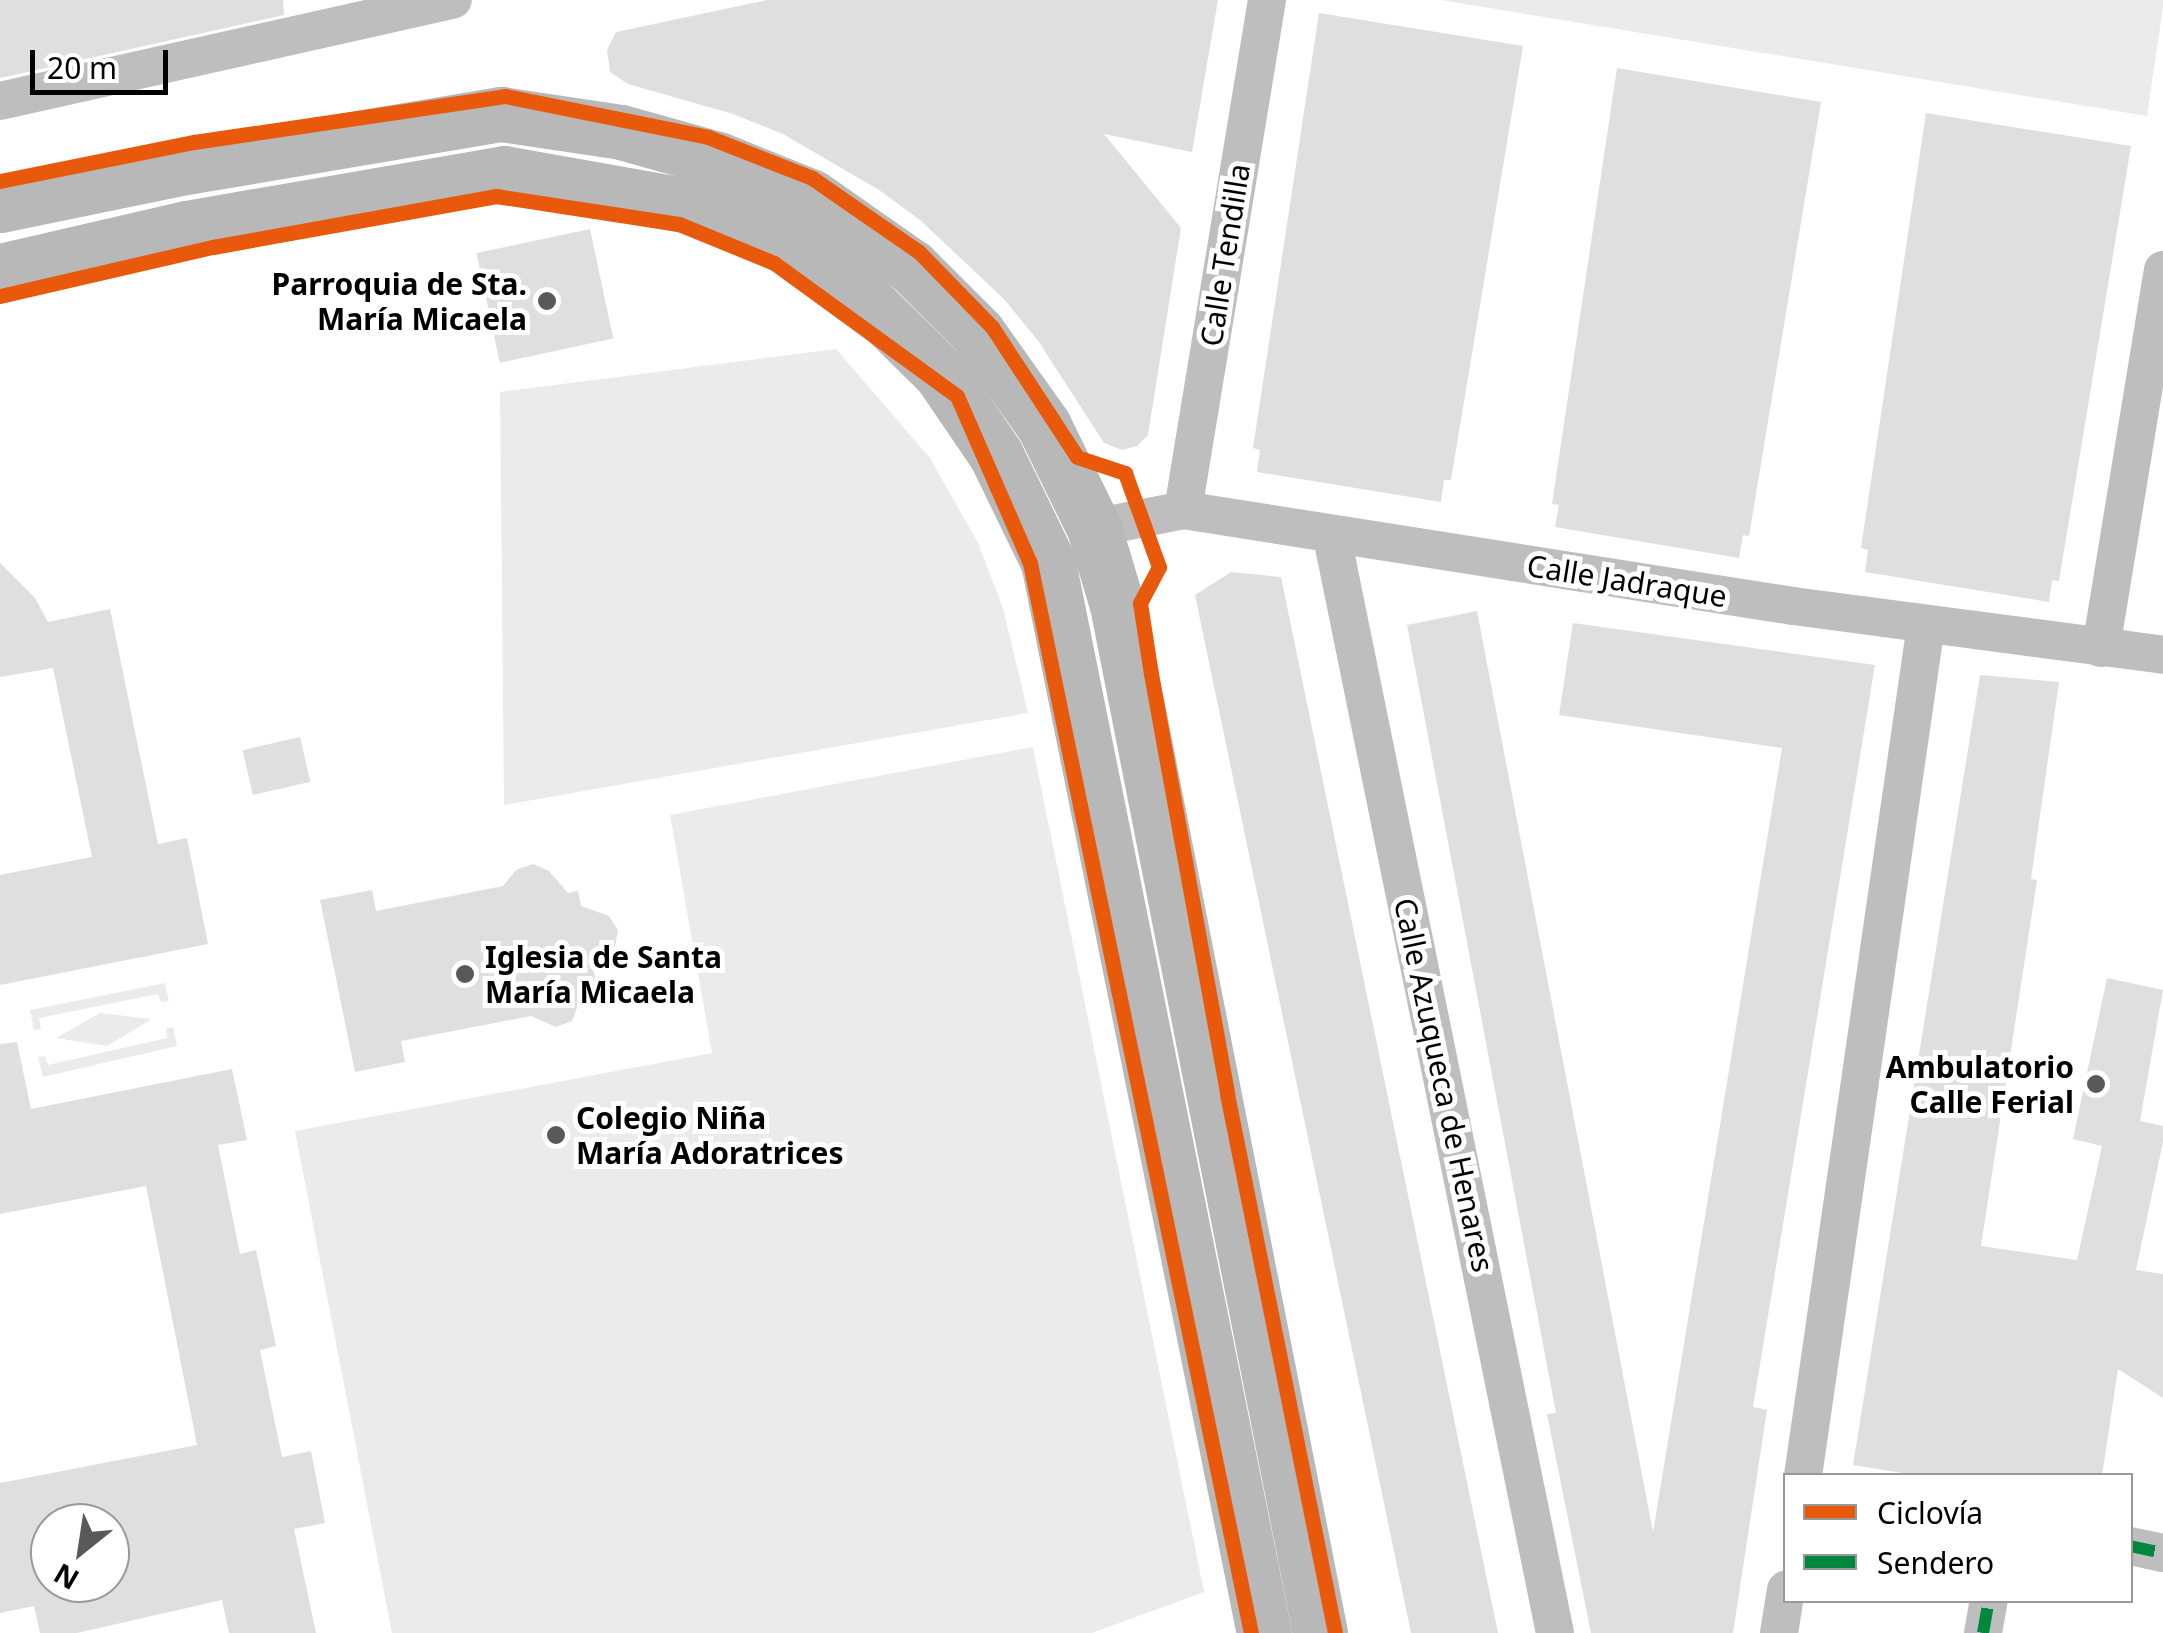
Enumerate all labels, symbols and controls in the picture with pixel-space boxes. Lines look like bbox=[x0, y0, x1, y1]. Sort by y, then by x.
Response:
scale bar bbox=[35, 30, 172, 92]
text: 20 m bbox=[47, 47, 117, 88]
street label: Calle Tendilla bbox=[1193, 161, 1257, 349]
place label: Parroquia de Sta. María Micaela bbox=[272, 266, 527, 336]
marker: Parroquia de Sta. María Micaela bbox=[536, 290, 558, 312]
street label: Calle Jadraque bbox=[1524, 547, 1730, 615]
street label: Calle Azuqueca de Henares bbox=[1387, 895, 1501, 1275]
place label: Iglesia de Santa María Micaela bbox=[485, 939, 722, 1010]
marker: Iglesia de Santa María Micaela bbox=[454, 963, 476, 985]
place label: Ambulatorio Calle Ferial bbox=[1886, 1049, 2074, 1120]
marker: Ambulatorio Calle Ferial bbox=[2083, 1071, 2109, 1097]
place label: Colegio Niña María Adoratrices bbox=[576, 1100, 844, 1170]
marker: Colegio Niña María Adoratrices bbox=[545, 1124, 567, 1146]
legend bbox=[1783, 1473, 2133, 1603]
text: Ciclovía bbox=[1877, 1492, 1983, 1533]
north arrow bbox=[30, 1503, 130, 1603]
text: Sendero bbox=[1877, 1542, 1994, 1583]
text: N bbox=[47, 1555, 85, 1599]

